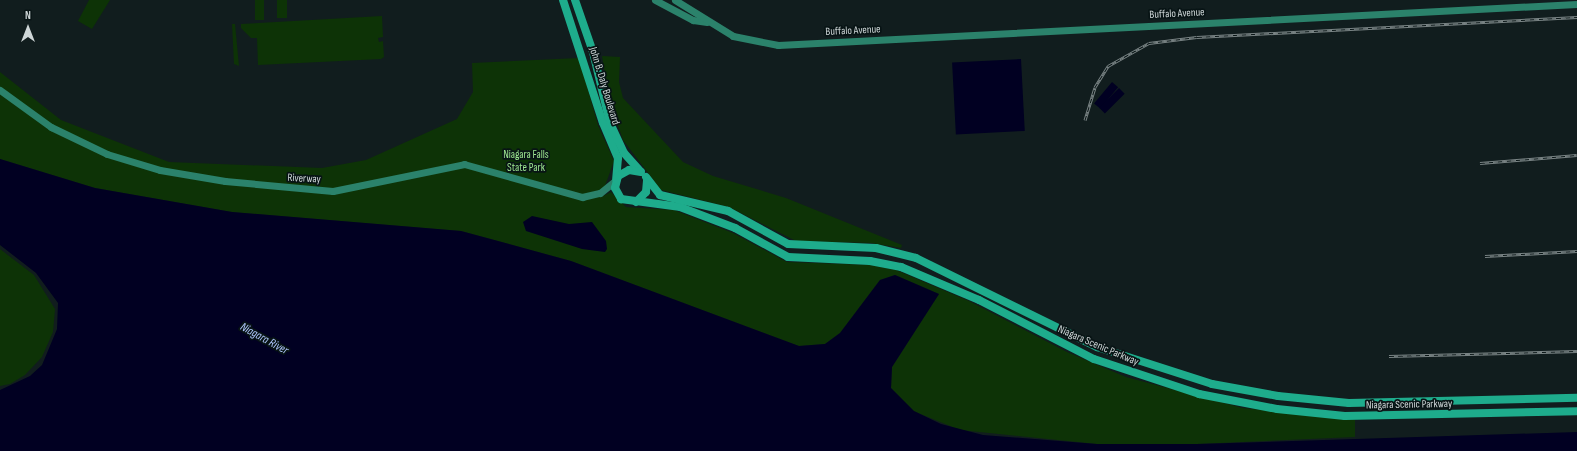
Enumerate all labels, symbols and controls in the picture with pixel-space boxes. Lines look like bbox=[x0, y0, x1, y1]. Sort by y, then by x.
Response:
street label: Buffalo Avenue bbox=[1149, 6, 1205, 22]
north arrow bbox=[8, 8, 48, 48]
text: N bbox=[25, 9, 31, 22]
street label: Buffalo Avenue bbox=[825, 23, 881, 39]
street label: John B. Daly Boulevard bbox=[586, 46, 622, 126]
park label: Niagara Falls State Park bbox=[503, 149, 549, 175]
street label: Riverway bbox=[287, 172, 321, 186]
water label: Niagara River bbox=[237, 320, 291, 358]
street label: Niagara Scenic Parkway bbox=[1056, 323, 1140, 369]
street label: Niagara Scenic Parkway bbox=[1366, 398, 1452, 412]

